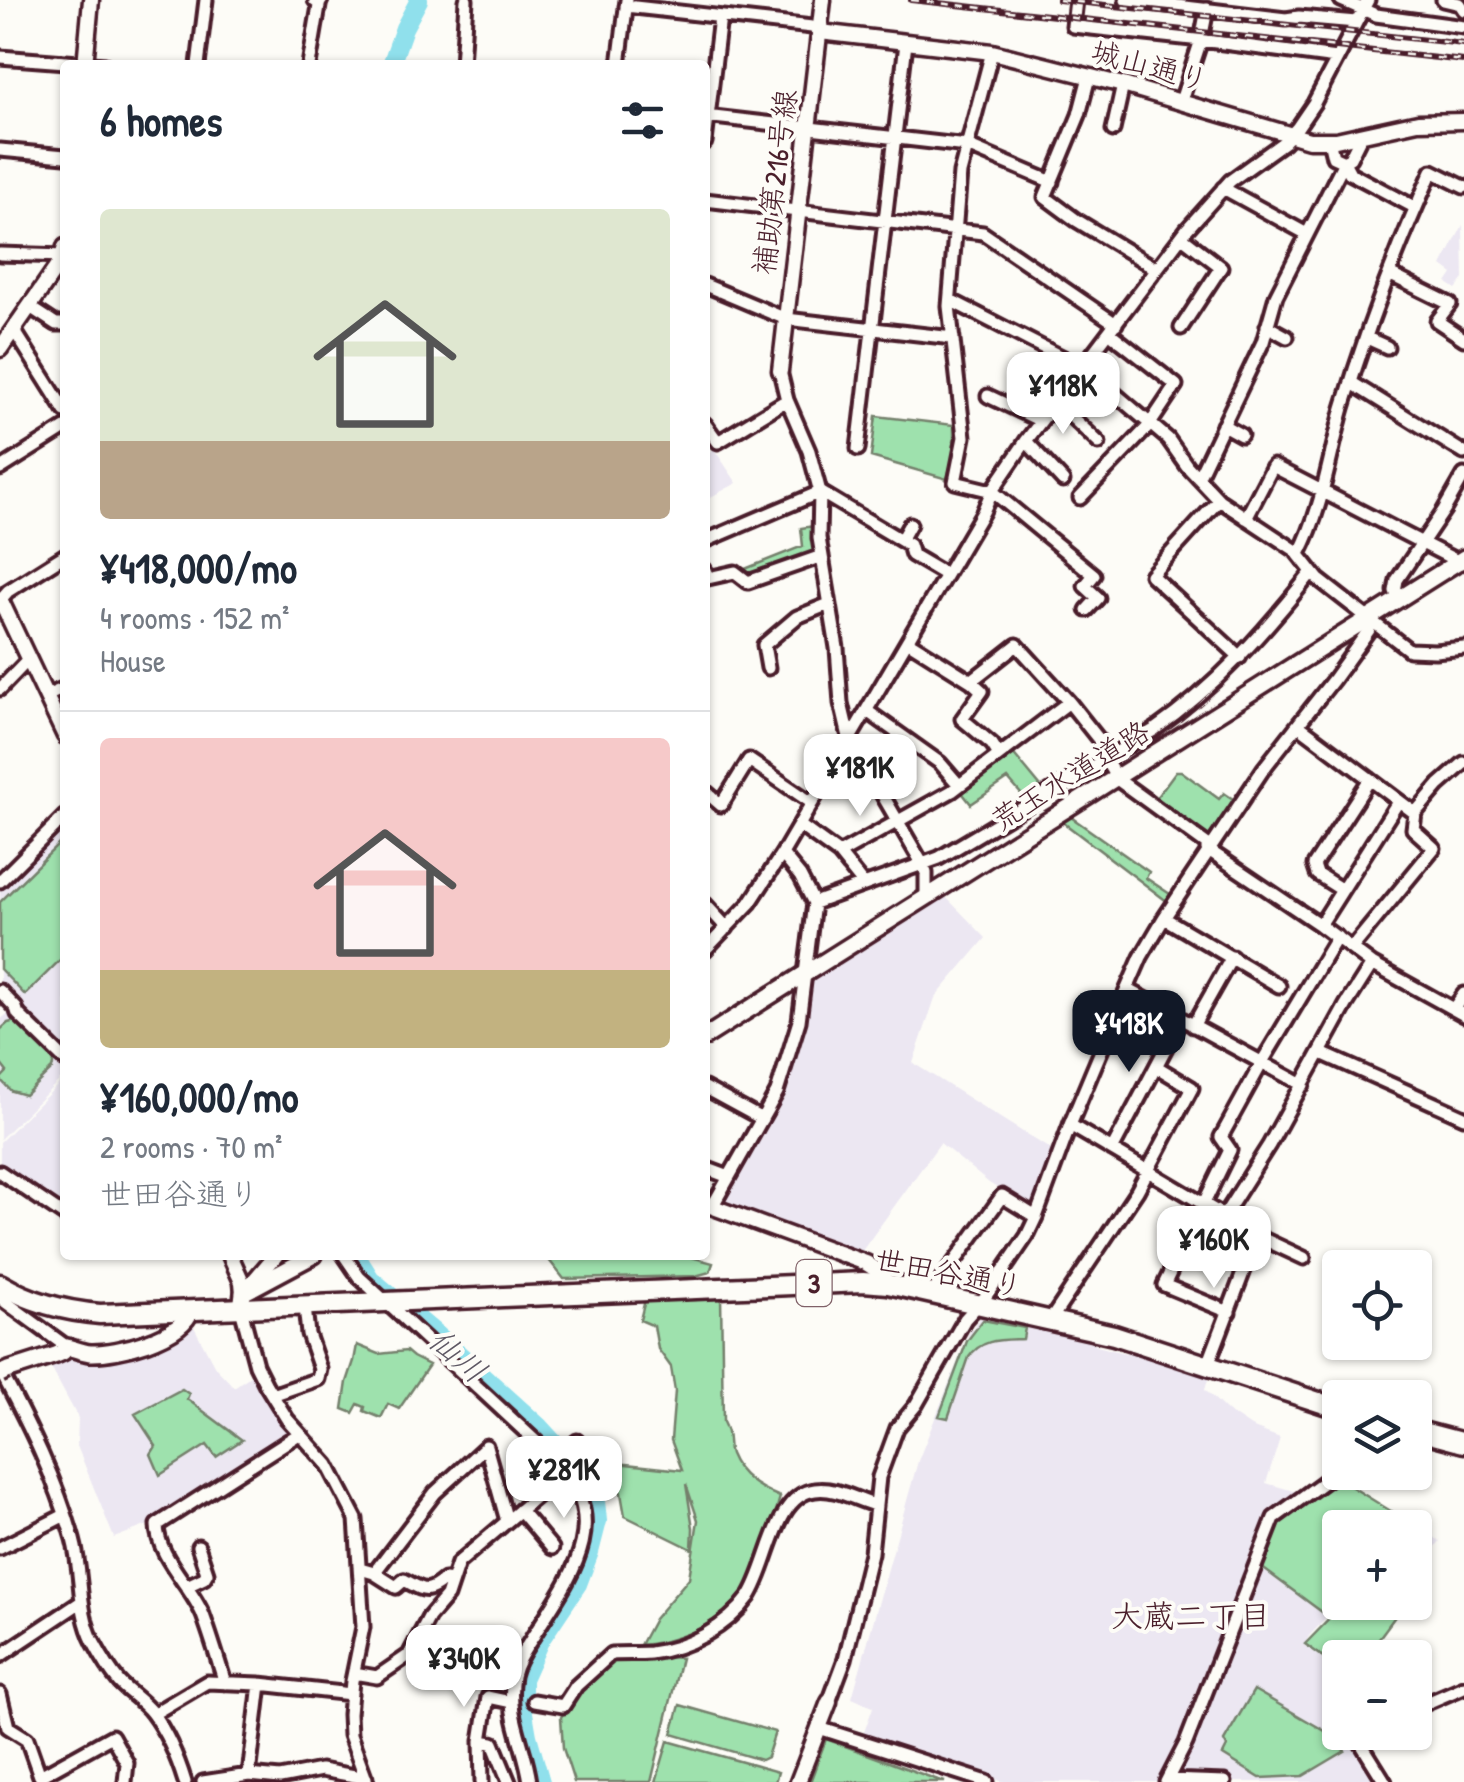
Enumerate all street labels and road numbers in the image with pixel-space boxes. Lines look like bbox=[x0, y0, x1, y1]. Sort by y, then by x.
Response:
street label: 城山通り bbox=[1087, 30, 1213, 100]
street label: 補助第216号線 bbox=[743, 87, 805, 277]
street label: 荒玉水道道路 bbox=[983, 710, 1157, 840]
street label: 世田谷通り bbox=[872, 1238, 1026, 1306]
road number: 3 bbox=[796, 1260, 832, 1306]

